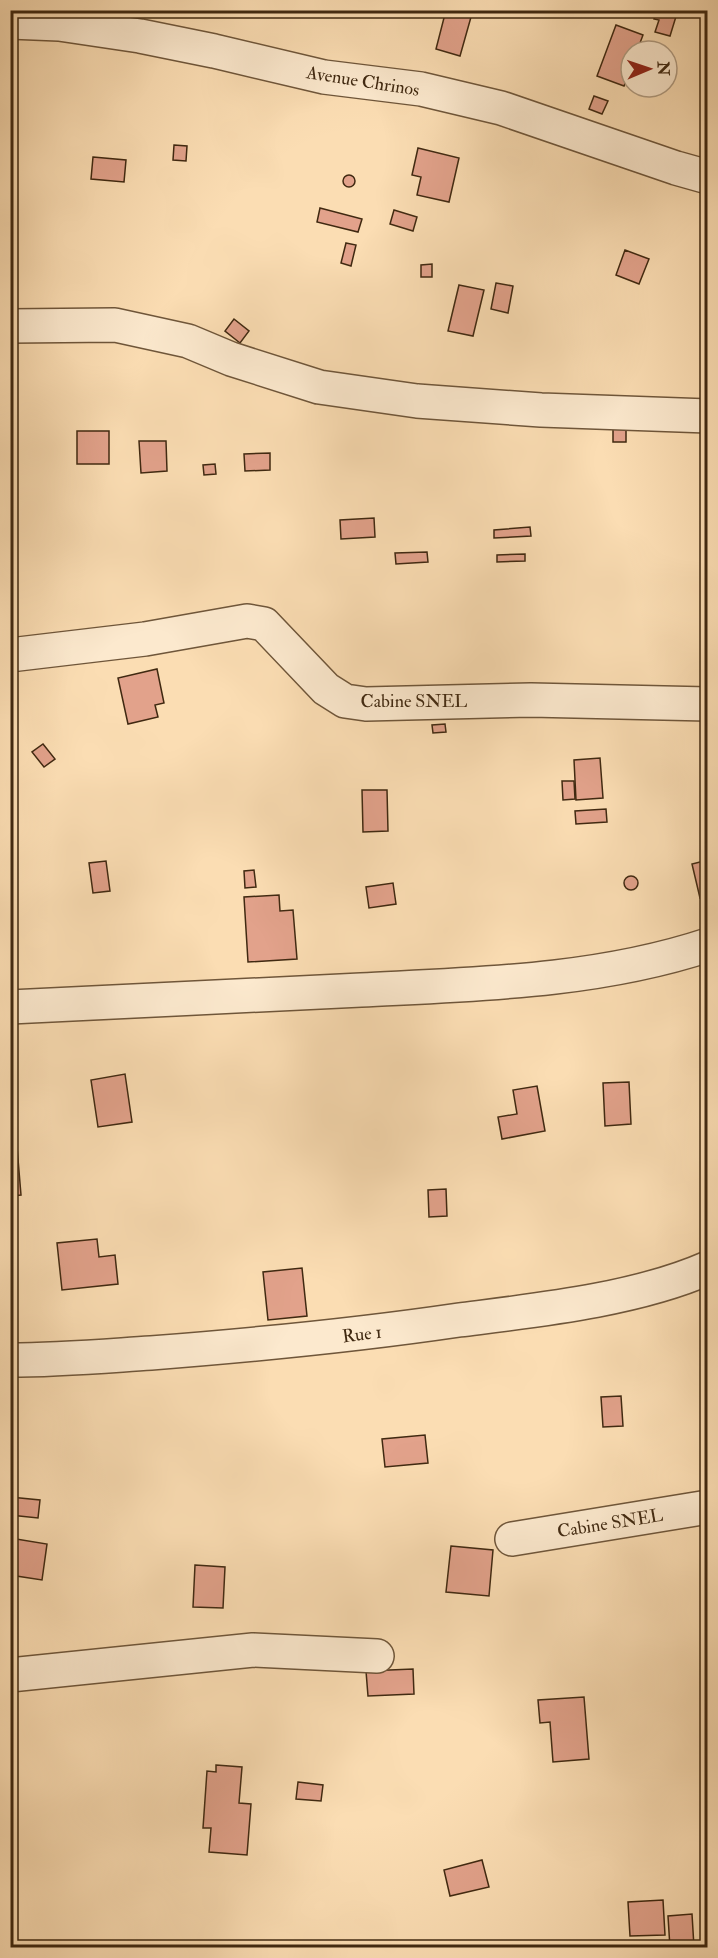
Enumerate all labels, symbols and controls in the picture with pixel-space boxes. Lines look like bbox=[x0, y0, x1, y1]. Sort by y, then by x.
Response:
north arrow bbox=[619, 39, 679, 99]
text: N bbox=[653, 60, 673, 77]
street label: Avenue Chrinos bbox=[304, 61, 421, 102]
street label: Cabine SNEL bbox=[361, 690, 467, 713]
street label: Rue 1 bbox=[341, 1321, 383, 1348]
street label: Cabine SNEL bbox=[556, 1504, 665, 1543]

